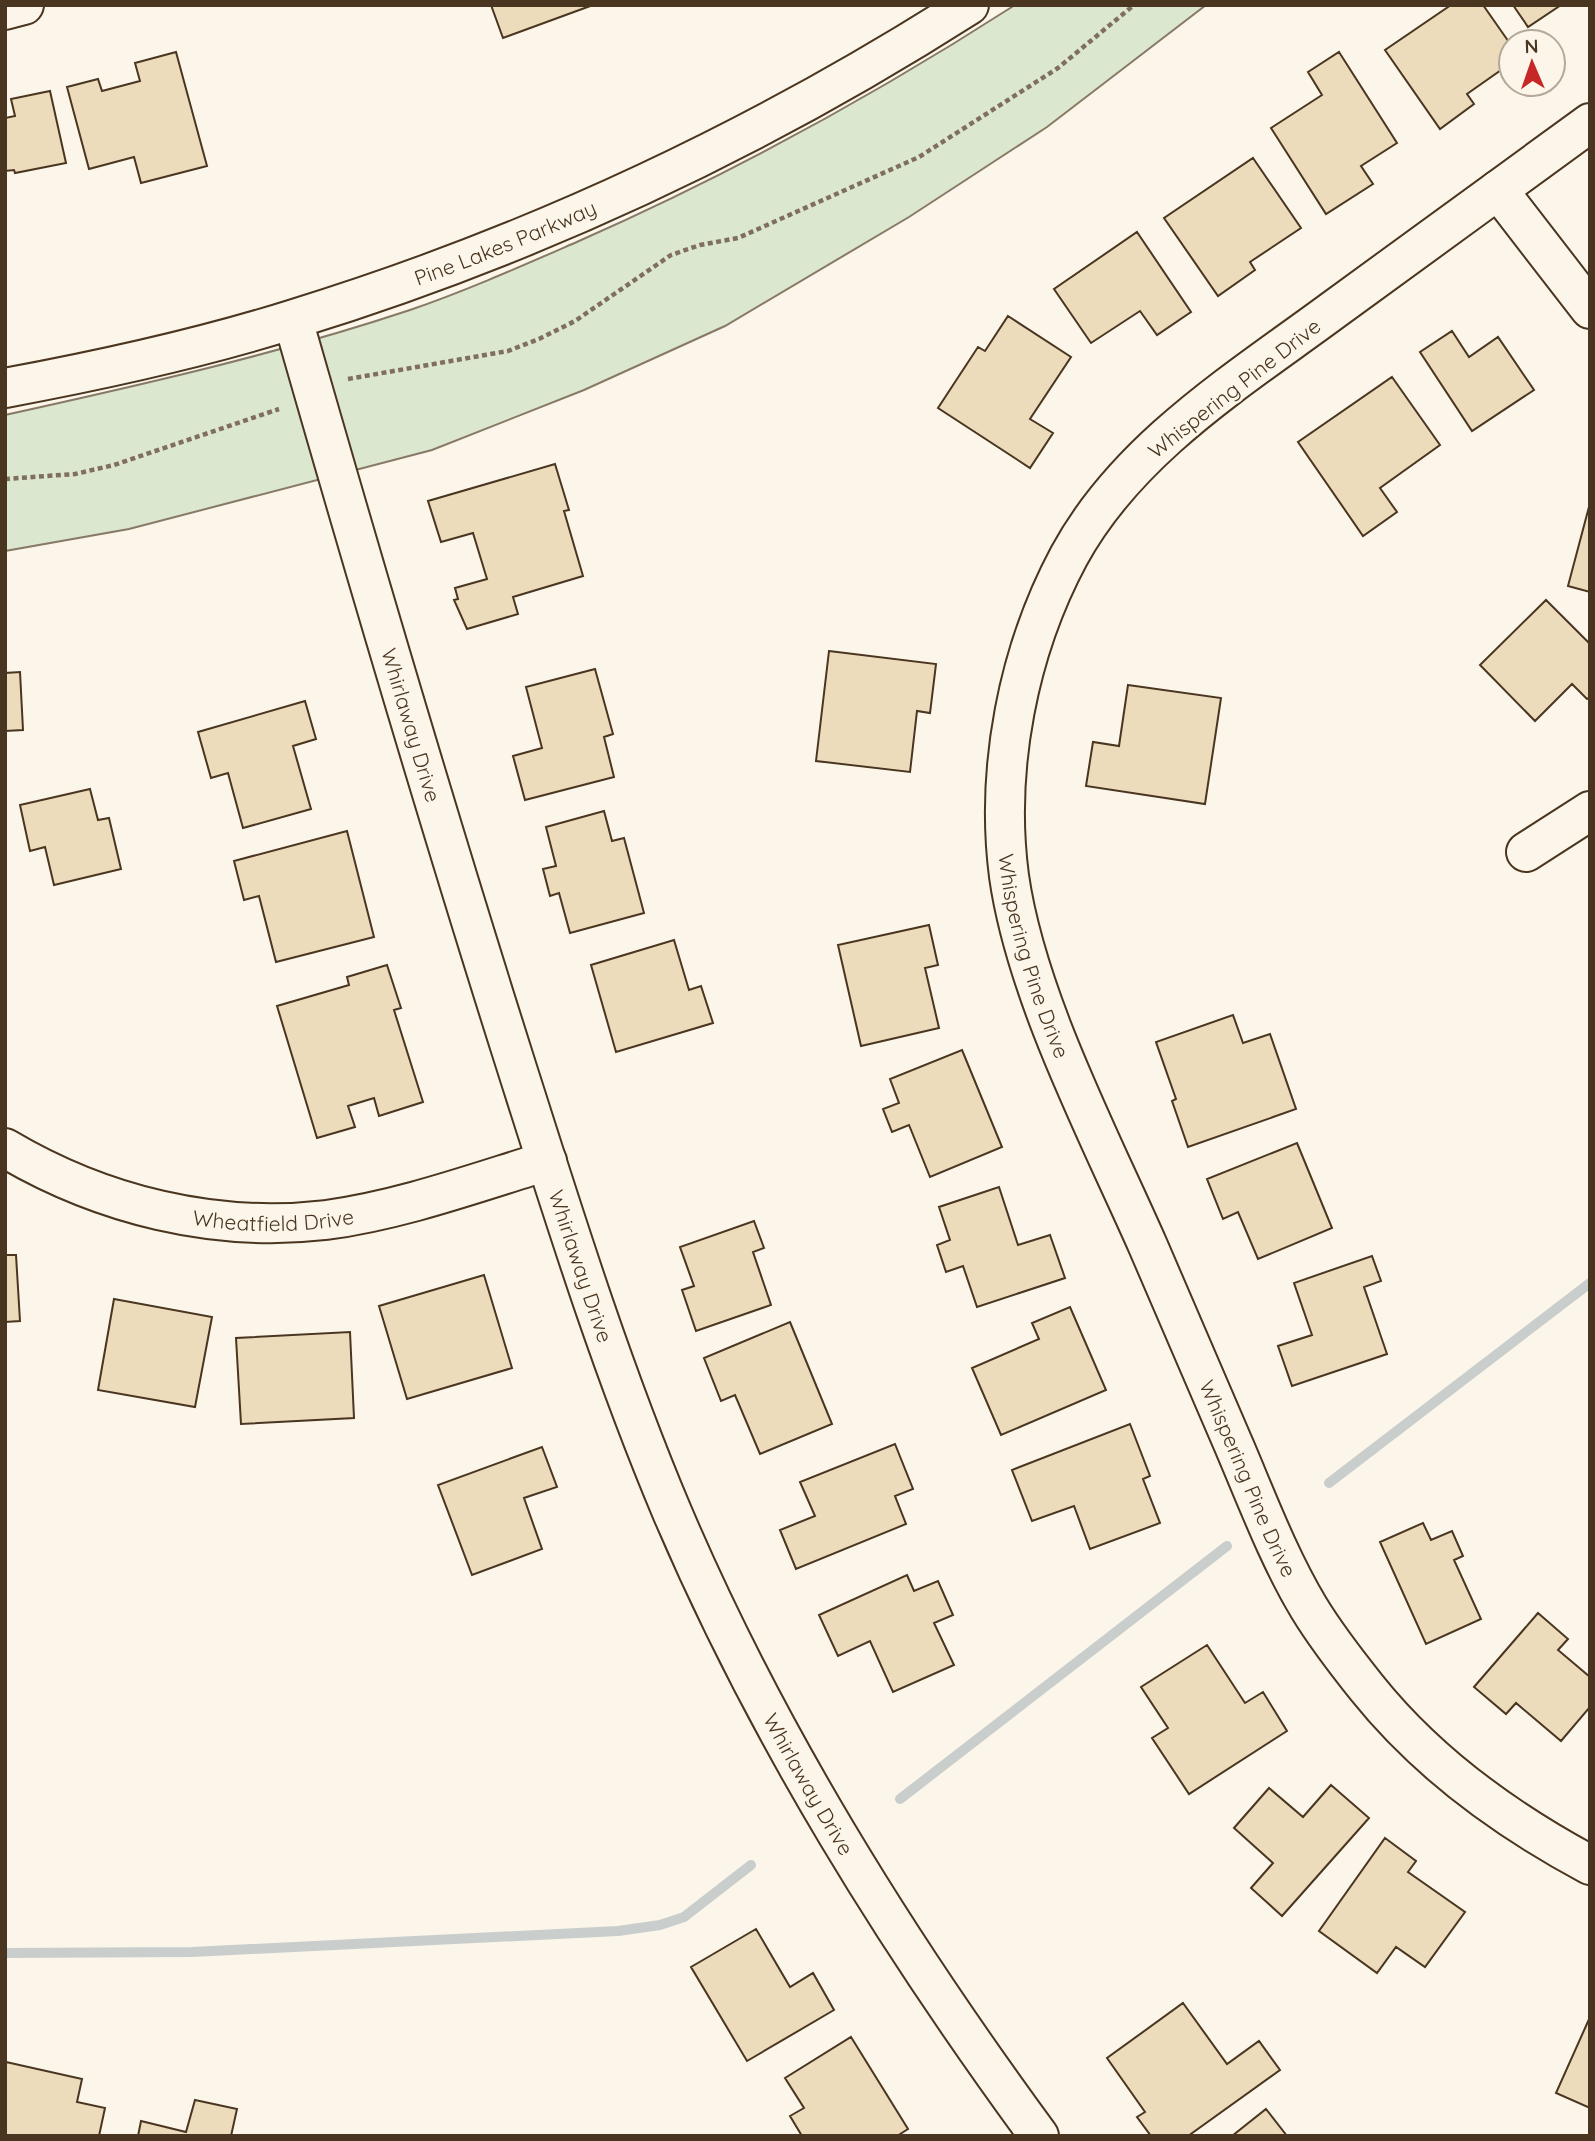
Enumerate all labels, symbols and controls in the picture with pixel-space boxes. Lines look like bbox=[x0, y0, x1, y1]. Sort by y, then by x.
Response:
north arrow bbox=[1497, 28, 1567, 98]
text: N bbox=[1524, 34, 1539, 58]
street label: Pine Lakes Parkway bbox=[411, 194, 600, 291]
street label: Whispering Pine Drive bbox=[1142, 312, 1326, 464]
street label: Whirlaway Drive bbox=[376, 645, 447, 805]
street label: Whispering Pine Drive bbox=[994, 852, 1075, 1062]
street label: Whirlaway Drive bbox=[544, 1187, 619, 1346]
street label: Wheatfield Drive bbox=[191, 1203, 356, 1236]
street label: Whispering Pine Drive bbox=[1194, 1376, 1303, 1581]
street label: Whirlaway Drive bbox=[758, 1709, 860, 1860]

